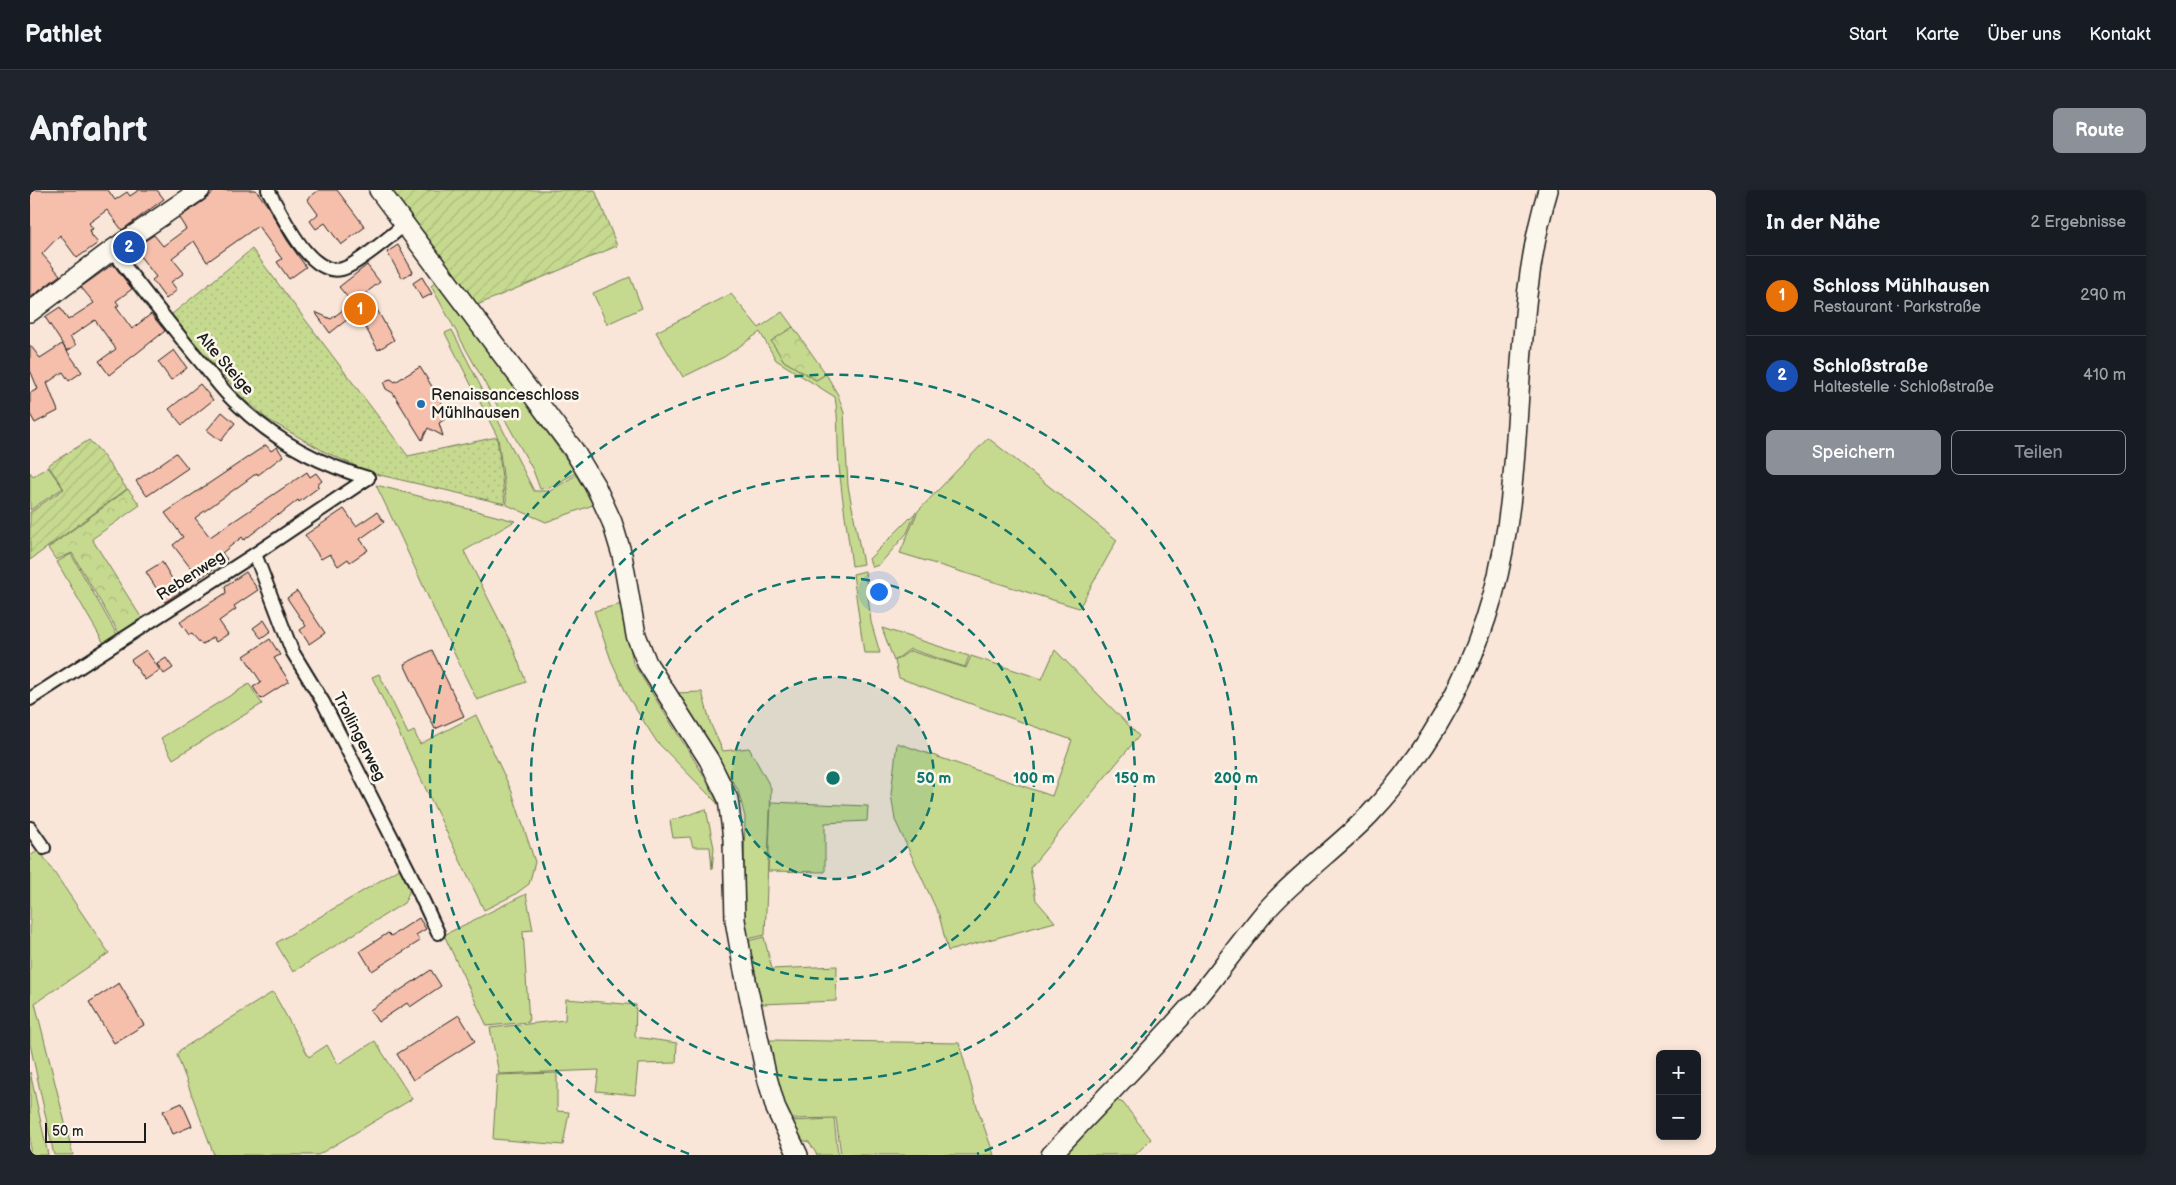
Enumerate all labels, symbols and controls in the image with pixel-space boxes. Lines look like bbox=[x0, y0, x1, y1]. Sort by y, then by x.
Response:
text: Pathlet bbox=[25, 20, 102, 49]
text: Start bbox=[1849, 24, 1887, 45]
text: Karte bbox=[1915, 24, 1959, 45]
text: Über uns bbox=[1987, 24, 2061, 45]
text: Kontakt bbox=[2089, 24, 2151, 45]
button: Route bbox=[2053, 108, 2146, 153]
text: Anfahrt bbox=[30, 109, 148, 152]
text: In der Nähe bbox=[1766, 210, 1880, 235]
text: 2 Ergebnisse bbox=[2030, 213, 2126, 232]
pin: 2 bbox=[113, 228, 145, 266]
text: Schloss Mühlhausen bbox=[1813, 275, 1990, 298]
text: 1 bbox=[1779, 286, 1785, 305]
text: 290 m bbox=[2080, 286, 2126, 305]
pin: 1 bbox=[344, 290, 376, 328]
text: Restaurant · Parkstraße bbox=[1813, 298, 1981, 317]
street label: Alte Steige bbox=[192, 329, 258, 400]
text: Schloßstraße bbox=[1813, 355, 1928, 378]
text: 2 bbox=[1777, 366, 1787, 385]
text: 410 m bbox=[2083, 366, 2126, 385]
text: Haltestelle · Schloßstraße bbox=[1813, 378, 1994, 397]
place label: Renaissanceschloss Mühlhausen bbox=[431, 386, 579, 423]
marker: Renaissanceschloss Mühlhausen bbox=[415, 398, 427, 410]
button: Speichern bbox=[1766, 430, 1941, 475]
button: Teilen bbox=[1951, 430, 2126, 475]
street label: Rebenweg bbox=[153, 547, 229, 605]
your location bbox=[866, 579, 892, 605]
street label: Trollingerweg bbox=[328, 689, 390, 785]
centre of rings bbox=[824, 769, 842, 787]
text: 50 m bbox=[917, 769, 952, 788]
text: 100 m bbox=[1013, 769, 1055, 788]
text: 150 m bbox=[1114, 769, 1156, 788]
text: 200 m bbox=[1214, 769, 1258, 788]
map controls bbox=[1656, 1050, 1701, 1140]
button: + bbox=[1656, 1050, 1701, 1095]
button: − bbox=[1656, 1095, 1701, 1140]
scale bar bbox=[45, 1120, 146, 1143]
text: 50 m bbox=[52, 1123, 84, 1140]

